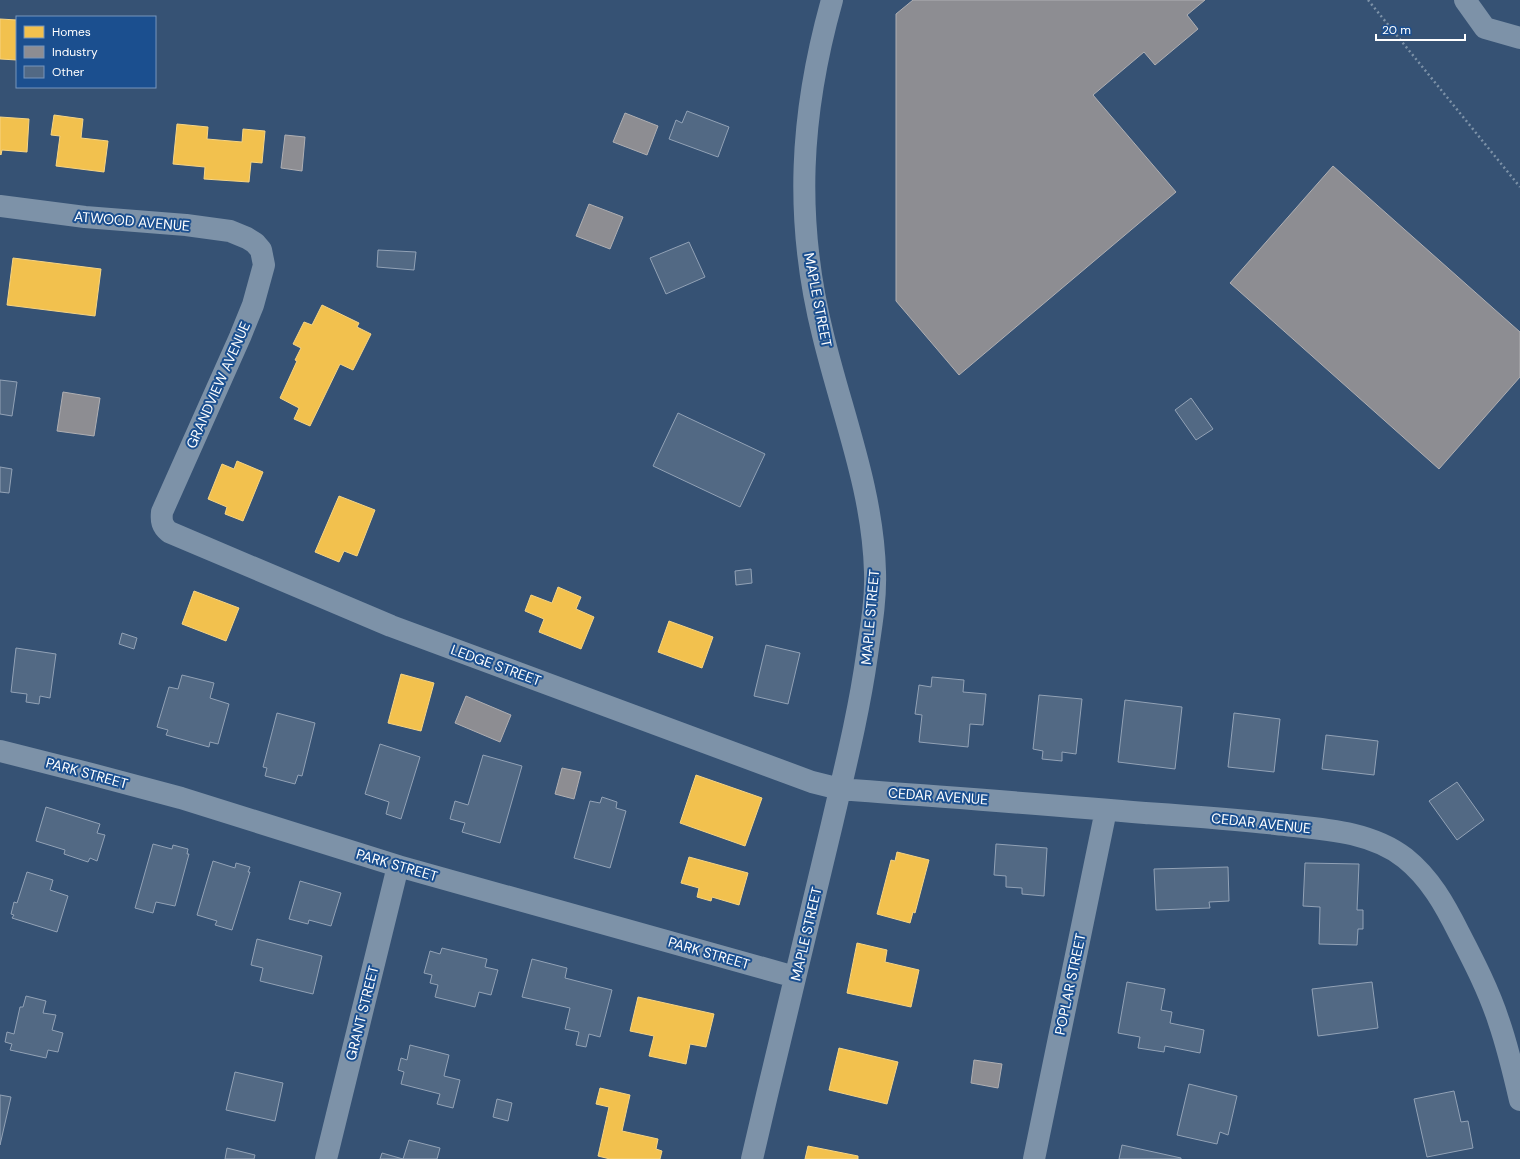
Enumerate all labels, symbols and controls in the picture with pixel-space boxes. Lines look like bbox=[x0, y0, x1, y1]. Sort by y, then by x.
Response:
legend bbox=[16, 16, 156, 88]
scale bar bbox=[1376, 16, 1465, 42]
text: 20 m bbox=[1382, 22, 1411, 38]
text: Homes bbox=[52, 24, 91, 40]
text: Industry bbox=[52, 44, 98, 60]
text: Other bbox=[52, 64, 85, 80]
street label: ATWOOD AVENUE bbox=[73, 207, 191, 235]
street label: MAPLE STREET bbox=[800, 251, 836, 349]
street label: GRANDVIEW AVENUE bbox=[182, 319, 254, 451]
street label: MAPLE STREET bbox=[857, 568, 883, 666]
street label: LEDGE STREET bbox=[448, 640, 544, 690]
street label: PARK STREET bbox=[44, 753, 130, 793]
street label: CEDAR AVENUE bbox=[887, 784, 989, 808]
street label: CEDAR AVENUE bbox=[1210, 809, 1312, 837]
street label: PARK STREET bbox=[354, 845, 440, 885]
street label: MAPLE STREET bbox=[786, 885, 826, 983]
street label: POPLAR STREET bbox=[1050, 931, 1090, 1036]
street label: PARK STREET bbox=[666, 933, 752, 973]
street label: GRANT STREET bbox=[342, 964, 383, 1062]

